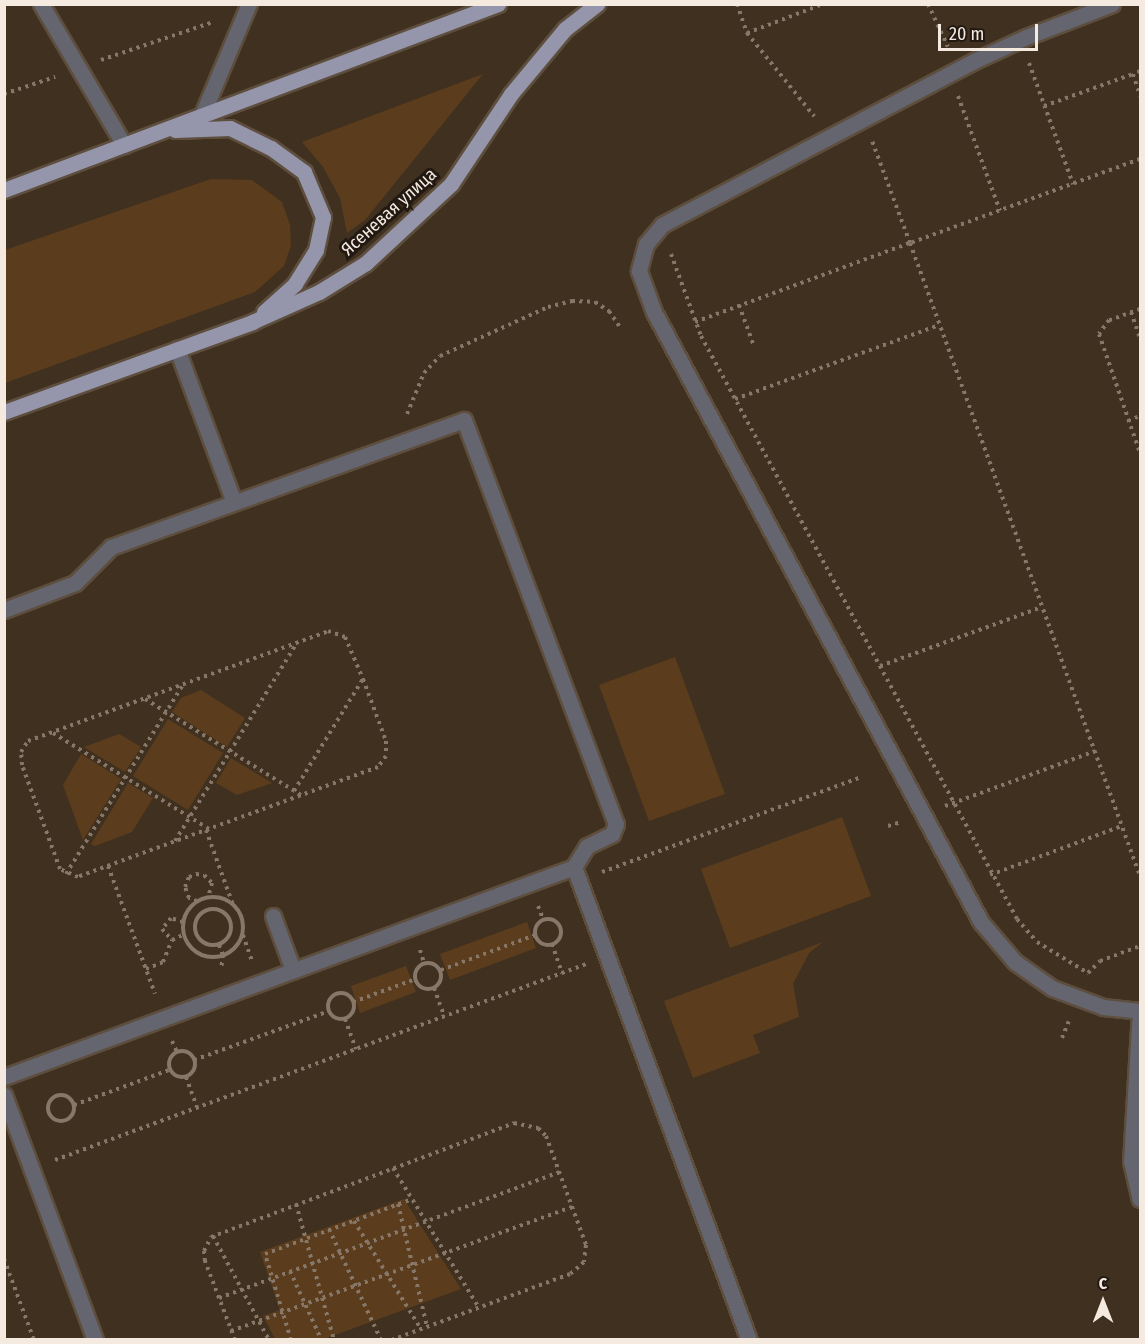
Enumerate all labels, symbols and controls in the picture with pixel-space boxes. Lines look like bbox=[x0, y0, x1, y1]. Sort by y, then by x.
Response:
scale bar bbox=[941, 12, 1042, 50]
text: 20 m bbox=[949, 23, 984, 45]
street label: Ясеневая улица bbox=[337, 164, 441, 260]
north arrow bbox=[1073, 1272, 1133, 1332]
text: С bbox=[1099, 1274, 1107, 1293]

